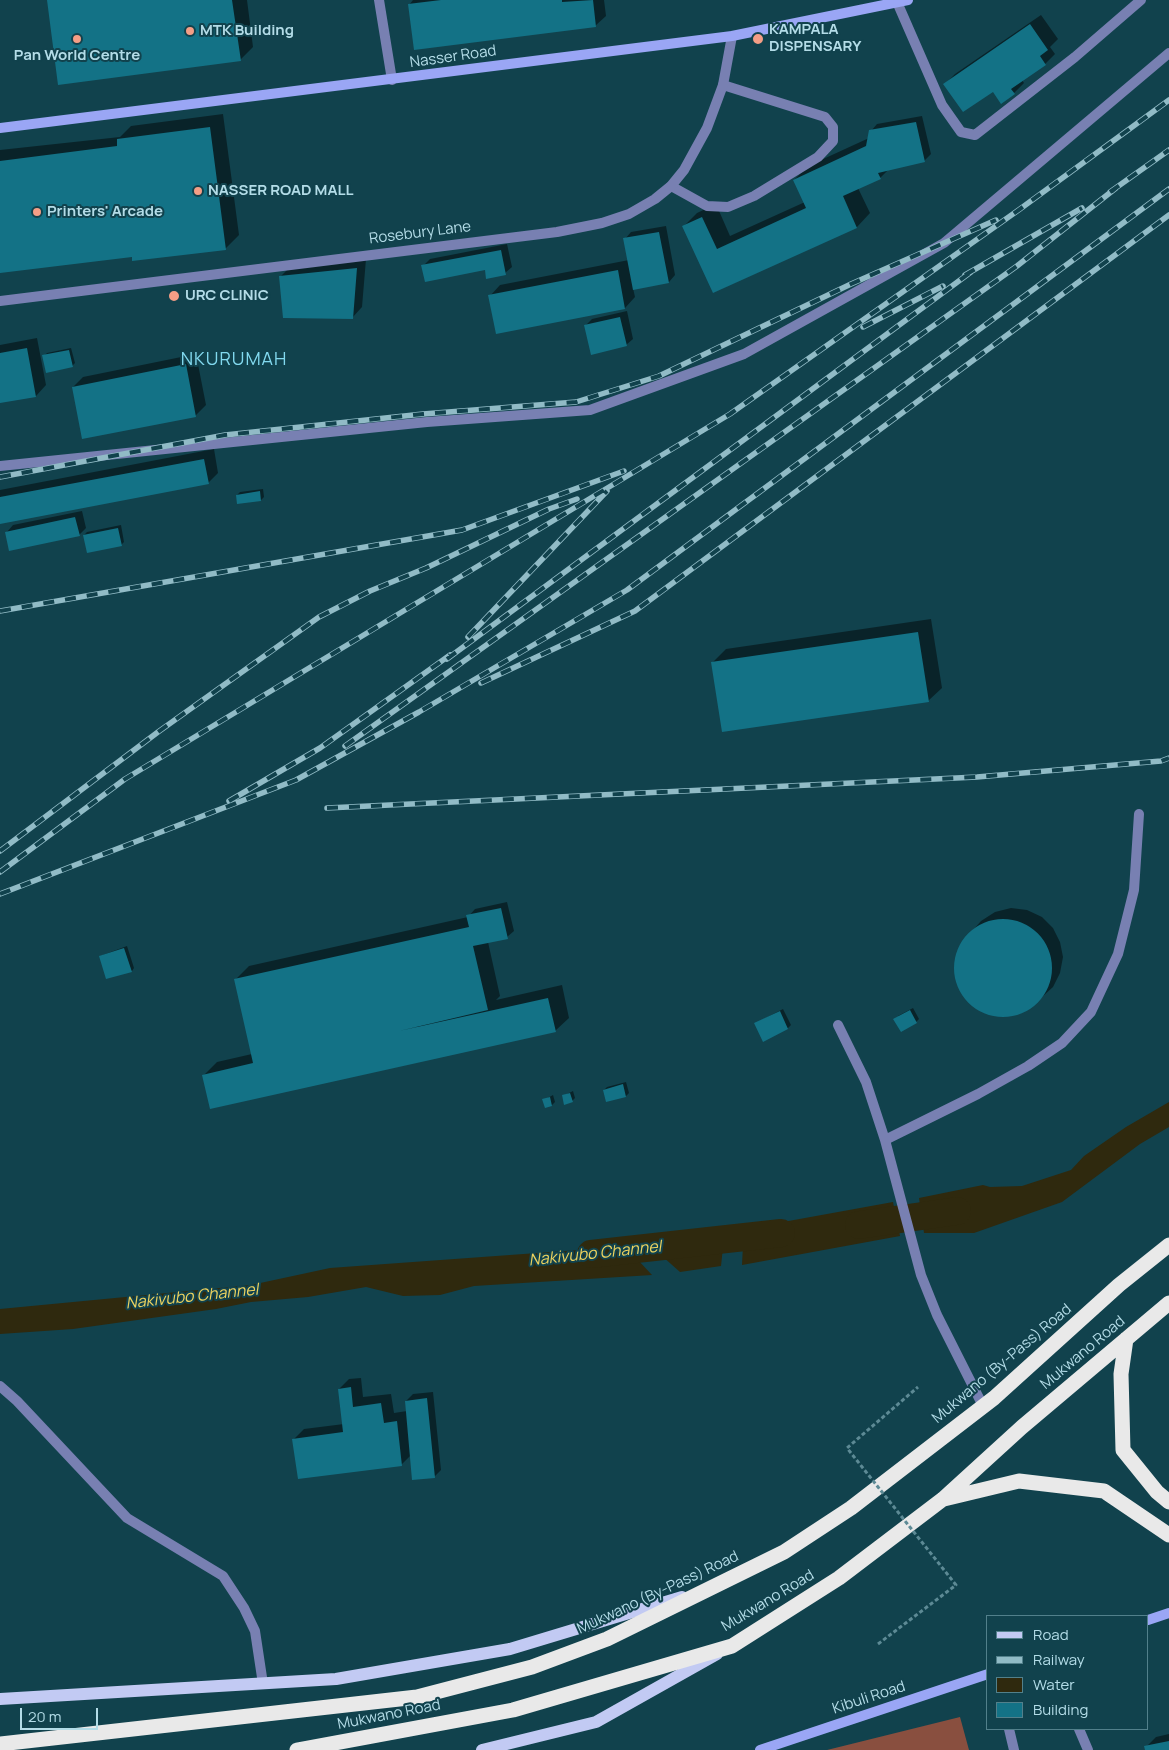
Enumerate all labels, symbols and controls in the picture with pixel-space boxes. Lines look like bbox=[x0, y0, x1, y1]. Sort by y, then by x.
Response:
place label: KAMPALA DISPENSARY bbox=[769, 21, 861, 56]
place label: MTK Building bbox=[200, 22, 294, 40]
marker: MTK Building bbox=[184, 25, 196, 37]
marker: KAMPALA DISPENSARY bbox=[751, 32, 765, 46]
marker: Pan World Centre bbox=[71, 33, 83, 45]
street label: Nasser Road bbox=[409, 42, 497, 72]
place label: Pan World Centre bbox=[14, 47, 140, 65]
place label: NASSER ROAD MALL bbox=[208, 182, 353, 200]
marker: NASSER ROAD MALL bbox=[192, 185, 204, 197]
place label: Printers' Arcade bbox=[47, 203, 163, 221]
marker: Printers' Arcade bbox=[31, 206, 43, 218]
street label: Rosebury Lane bbox=[368, 218, 472, 248]
place label: URC CLINIC bbox=[185, 287, 269, 305]
marker: URC CLINIC bbox=[167, 289, 181, 303]
district label: NKURUMAH bbox=[180, 349, 288, 371]
water label: Nakivubo Channel bbox=[528, 1237, 662, 1271]
water label: Nakivubo Channel bbox=[125, 1280, 259, 1314]
street label: Mukwano (By-Pass) Road bbox=[929, 1300, 1075, 1428]
street label: Mukwano Road bbox=[1037, 1312, 1129, 1394]
street label: Mukwano (By-Pass) Road bbox=[574, 1548, 742, 1638]
street label: Mukwano Road bbox=[719, 1566, 817, 1636]
legend bbox=[986, 1615, 1149, 1730]
text: Road bbox=[1033, 1624, 1069, 1645]
text: Railway bbox=[1033, 1649, 1085, 1670]
text: Water bbox=[1033, 1674, 1075, 1695]
street label: Kibuli Road bbox=[830, 1678, 908, 1718]
street label: Mukwano Road bbox=[336, 1696, 442, 1734]
scale bar bbox=[22, 1698, 100, 1730]
text: Building bbox=[1033, 1699, 1088, 1720]
text: 20 m bbox=[28, 1706, 61, 1727]

